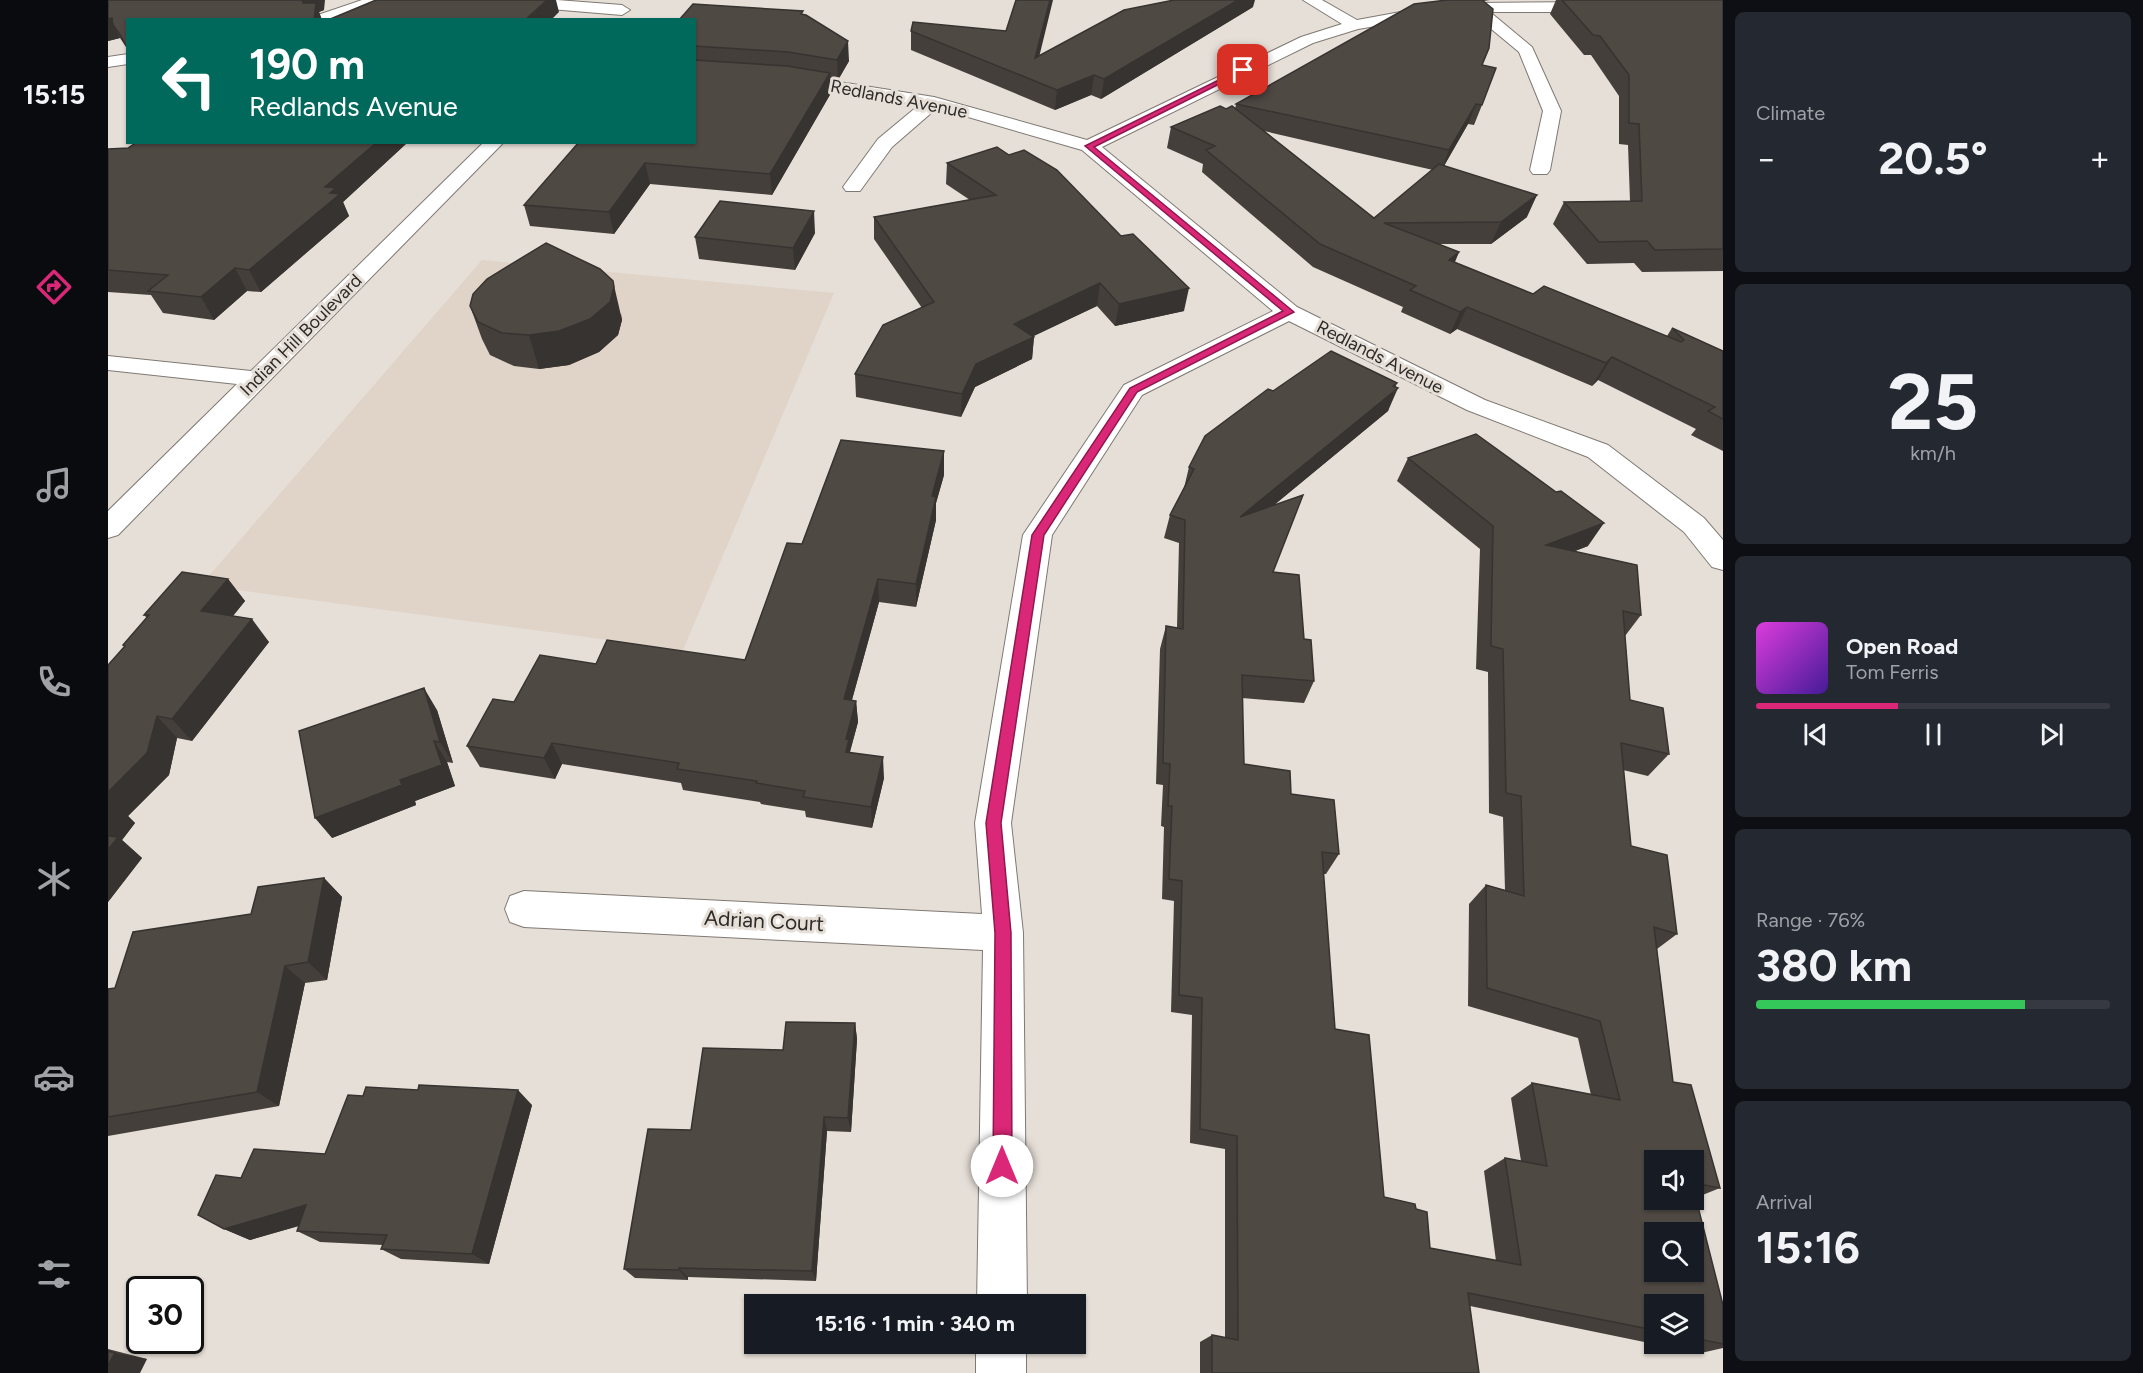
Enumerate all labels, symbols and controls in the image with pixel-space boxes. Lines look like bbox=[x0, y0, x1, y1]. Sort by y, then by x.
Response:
text: 190 m bbox=[249, 39, 365, 90]
icon: left bbox=[150, 42, 228, 120]
pin bbox=[1217, 44, 1268, 95]
icon: arrive bbox=[1226, 53, 1259, 86]
street label: Redlands Avenue bbox=[829, 75, 970, 123]
text: 15:15 bbox=[23, 78, 85, 111]
text: Redlands Avenue bbox=[249, 90, 458, 123]
text: Climate bbox=[1756, 101, 1825, 125]
text: 20.5° bbox=[1878, 131, 1988, 185]
text: − bbox=[1756, 139, 1777, 178]
text: + bbox=[2089, 139, 2110, 178]
icon: directions bbox=[33, 266, 75, 308]
street label: Indian Hill Boulevard bbox=[235, 269, 367, 401]
street label: Redlands Avenue bbox=[1313, 316, 1447, 398]
text: 25 bbox=[1888, 355, 1978, 449]
text: km/h bbox=[1910, 441, 1956, 465]
icon: music bbox=[33, 464, 75, 506]
text: Open Road bbox=[1846, 633, 1958, 660]
text: Tom Ferris bbox=[1846, 660, 1939, 684]
icon: phone bbox=[33, 661, 75, 703]
icon: previous bbox=[1799, 718, 1832, 751]
icon: pause bbox=[1917, 718, 1950, 751]
icon: next bbox=[2035, 718, 2068, 751]
icon: climate bbox=[33, 858, 75, 900]
street label: Adrian Court bbox=[703, 905, 825, 936]
text: Range · 76% bbox=[1756, 908, 1865, 932]
text: 380 km bbox=[1756, 938, 1912, 992]
icon: car bbox=[33, 1056, 75, 1098]
position arrow bbox=[970, 1134, 1034, 1198]
map controls bbox=[1644, 1150, 1704, 1354]
button: sound bbox=[1644, 1150, 1704, 1210]
text: Arrival bbox=[1756, 1190, 1812, 1214]
text: 15:16 bbox=[1756, 1220, 1860, 1274]
button: search bbox=[1644, 1222, 1704, 1282]
icon: filters bbox=[33, 1253, 75, 1295]
speed limit sign: 30 bbox=[126, 1276, 204, 1354]
button: layers bbox=[1644, 1294, 1704, 1354]
text: 15:16 · 1 min · 340 m bbox=[815, 1310, 1015, 1337]

